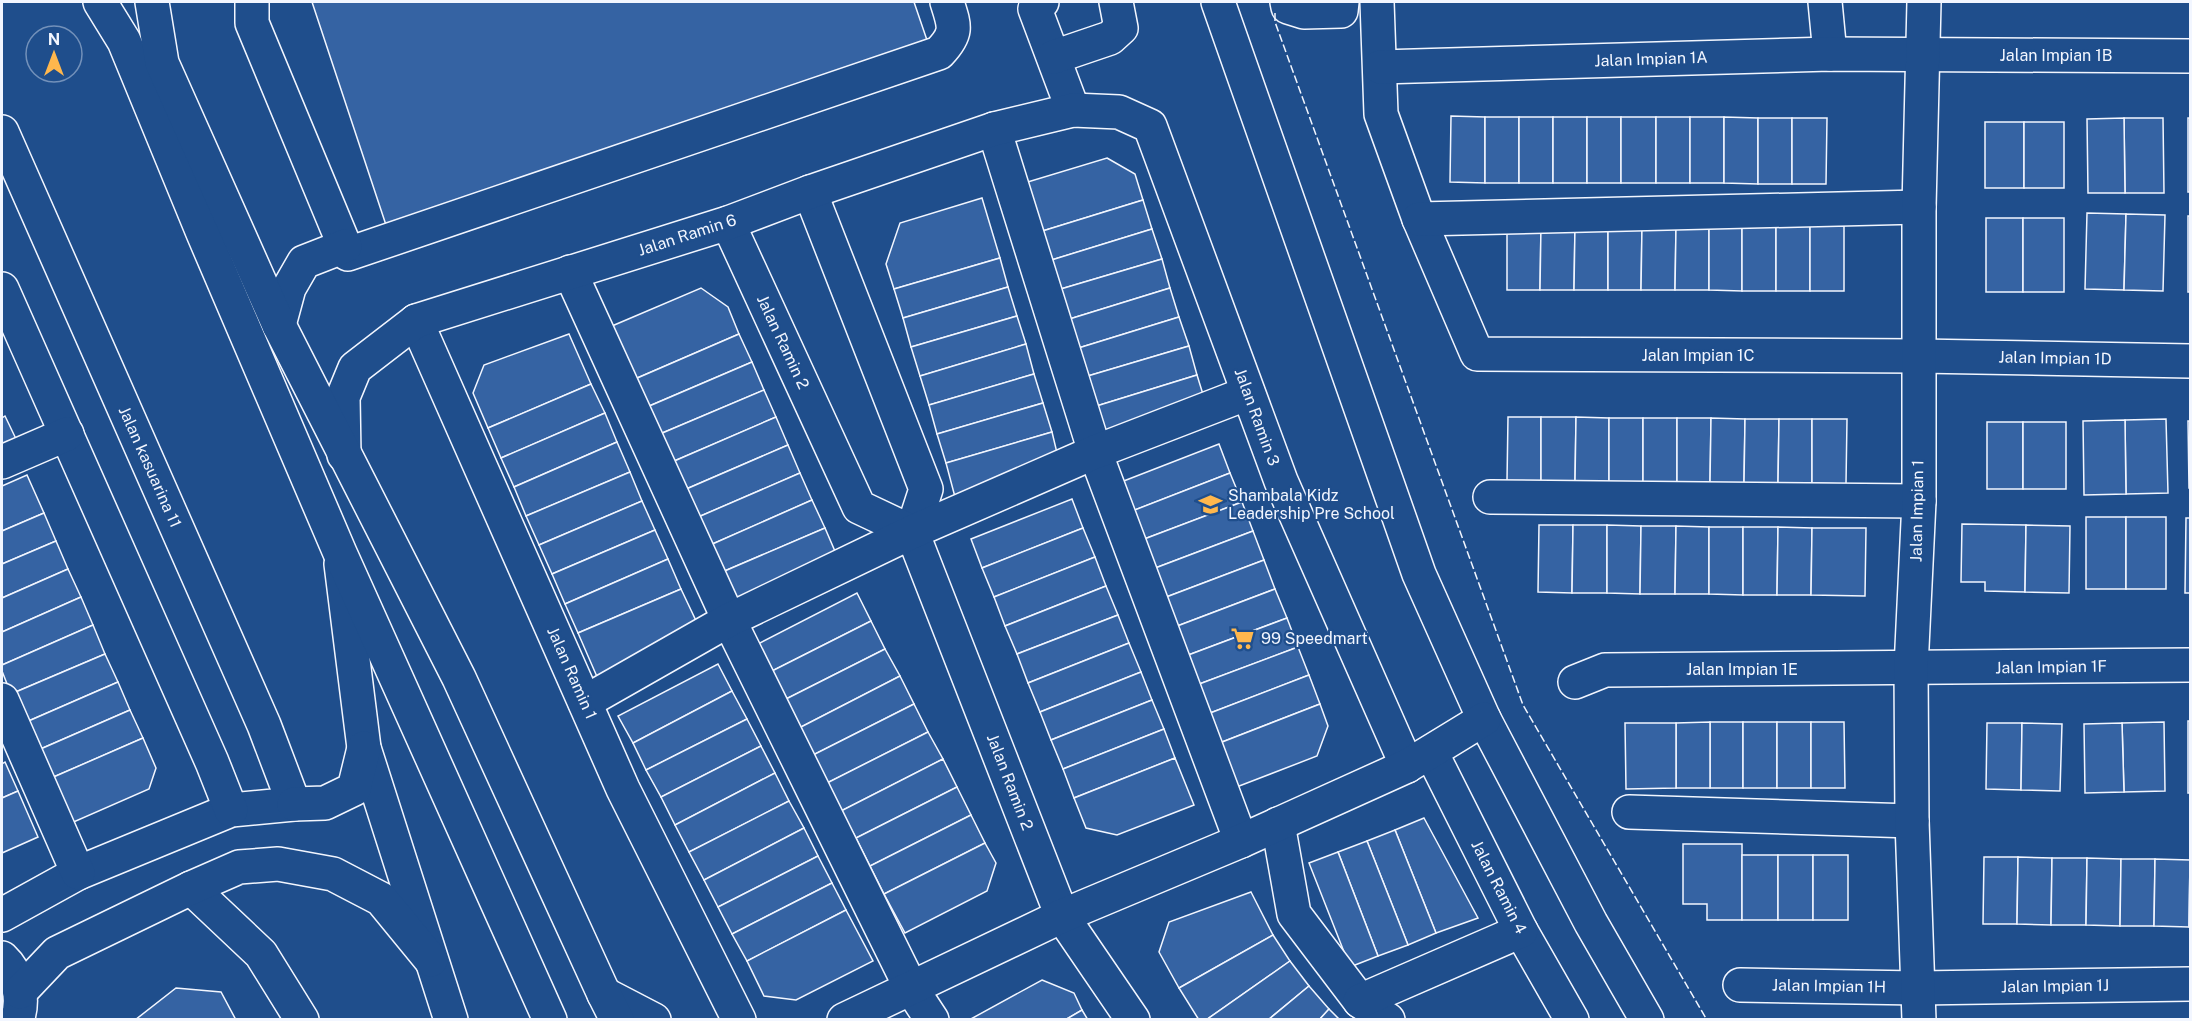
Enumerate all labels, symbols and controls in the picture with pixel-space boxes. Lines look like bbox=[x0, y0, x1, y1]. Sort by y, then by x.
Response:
north arrow bbox=[24, 24, 84, 84]
text: N bbox=[48, 30, 60, 49]
street label: Jalan Impian 1B bbox=[2000, 46, 2112, 65]
street label: Jalan Impian 1A bbox=[1594, 48, 1708, 70]
street label: Jalan Ramin 6 bbox=[635, 210, 739, 260]
street label: Jalan Ramin 2 bbox=[753, 292, 813, 392]
street label: Jalan Impian 1C bbox=[1641, 346, 1755, 365]
street label: Jalan Impian 1D bbox=[1998, 348, 2112, 368]
street label: Jalan Ramin 3 bbox=[1231, 366, 1283, 468]
street label: Jalan kasuarina 11 bbox=[115, 403, 185, 531]
street label: Jalan Impian 1 bbox=[1907, 460, 1927, 562]
place label: Shambala Kidz Leadership Pre School bbox=[1228, 486, 1395, 523]
school or university icon: Shambala Kidz Leadership Pre School bbox=[1197, 491, 1223, 517]
street label: Jalan Ramin 1 bbox=[543, 624, 601, 722]
supermarket icon: 99 Speedmart bbox=[1230, 625, 1256, 651]
place label: 99 Speedmart bbox=[1261, 629, 1368, 648]
street label: Jalan Impian 1F bbox=[1995, 657, 2107, 677]
street label: Jalan Impian 1E bbox=[1686, 660, 1798, 679]
street label: Jalan Ramin 2 bbox=[983, 731, 1037, 833]
street label: Jalan Ramin 4 bbox=[1467, 837, 1531, 937]
street label: Jalan Impian 1H bbox=[1772, 976, 1886, 996]
street label: Jalan Impian 1J bbox=[2001, 976, 2109, 996]

